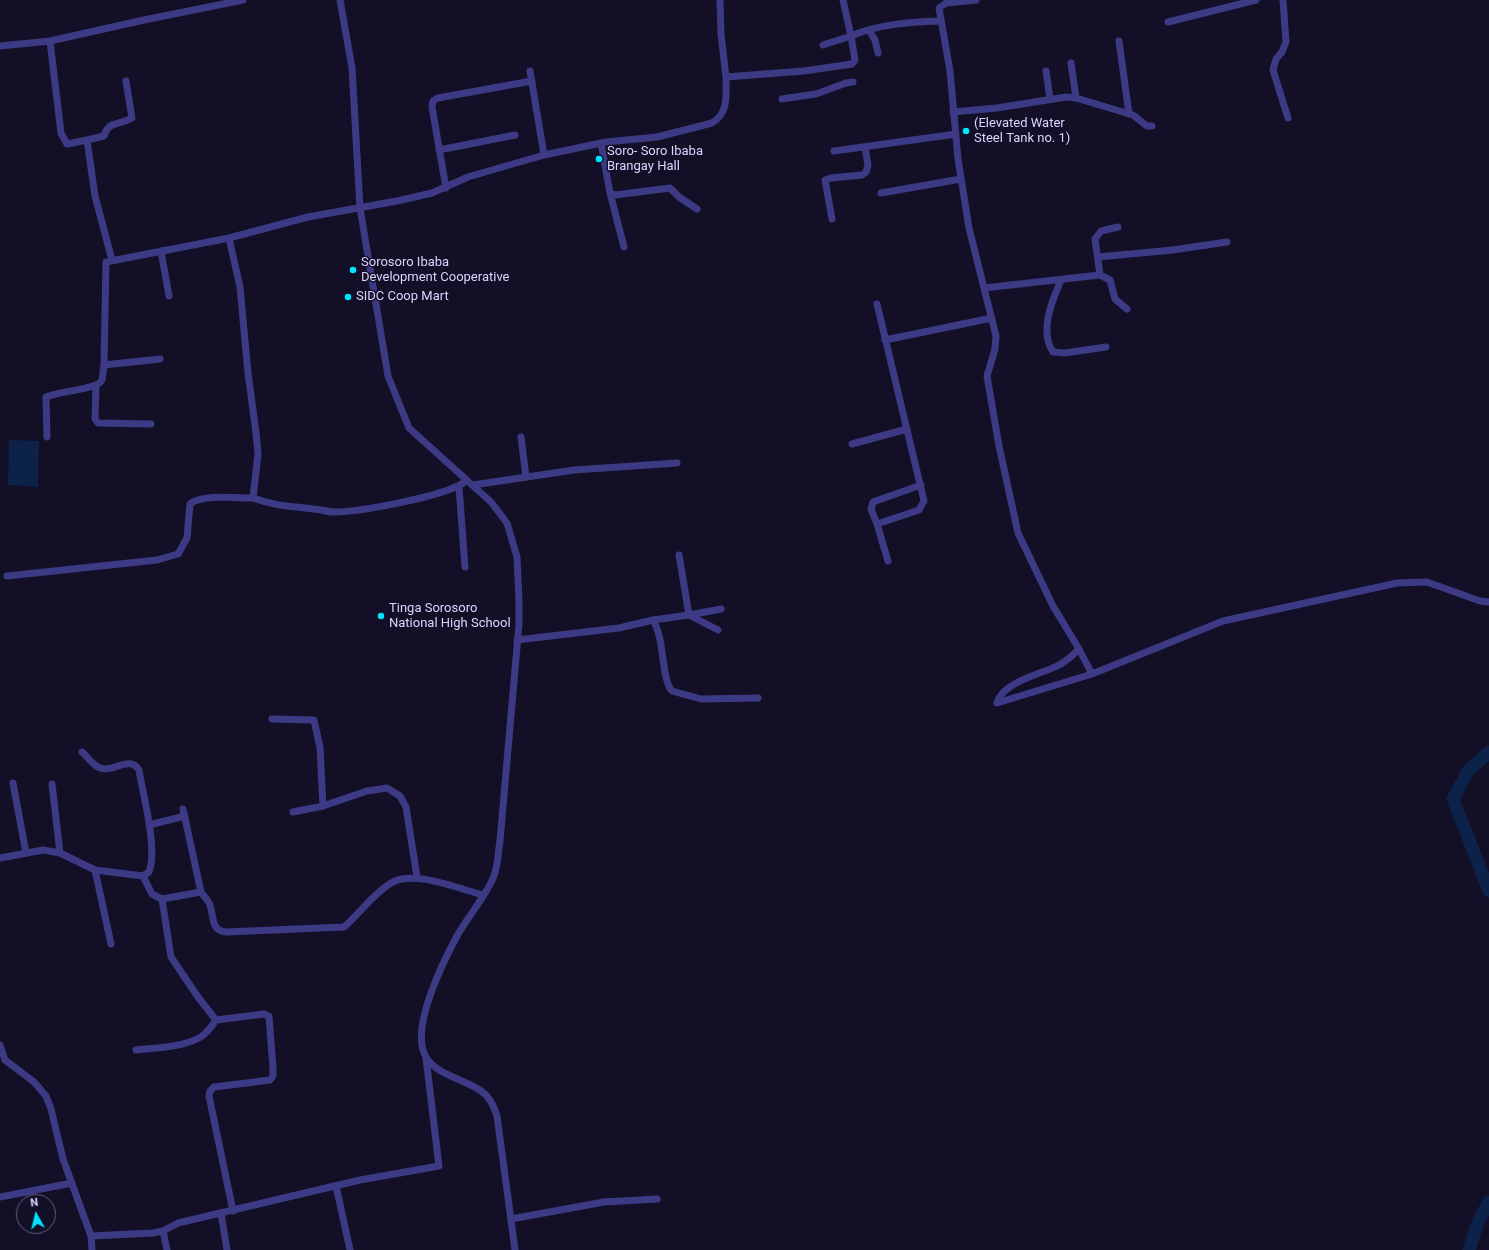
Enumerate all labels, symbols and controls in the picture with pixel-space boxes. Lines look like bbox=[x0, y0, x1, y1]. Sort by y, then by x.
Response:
place label: (Elevated Water Steel Tank no. 1) bbox=[974, 116, 1070, 147]
marker: (Elevated Water Steel Tank no. 1) bbox=[961, 126, 971, 136]
place label: Soro- Soro Ibaba Brangay Hall bbox=[607, 144, 703, 175]
marker: Soro- Soro Ibaba Brangay Hall bbox=[594, 154, 604, 164]
place label: Sorosoro Ibaba Development Cooperative bbox=[361, 255, 510, 286]
marker: Sorosoro Ibaba Development Cooperative bbox=[348, 265, 358, 275]
place label: SIDC Coop Mart bbox=[356, 289, 449, 305]
marker: SIDC Coop Mart bbox=[343, 292, 353, 302]
place label: Tinga Sorosoro National High School bbox=[389, 601, 511, 632]
marker: Tinga Sorosoro National High School bbox=[376, 611, 386, 621]
north arrow bbox=[16, 1194, 56, 1234]
text: N bbox=[30, 1196, 39, 1210]

